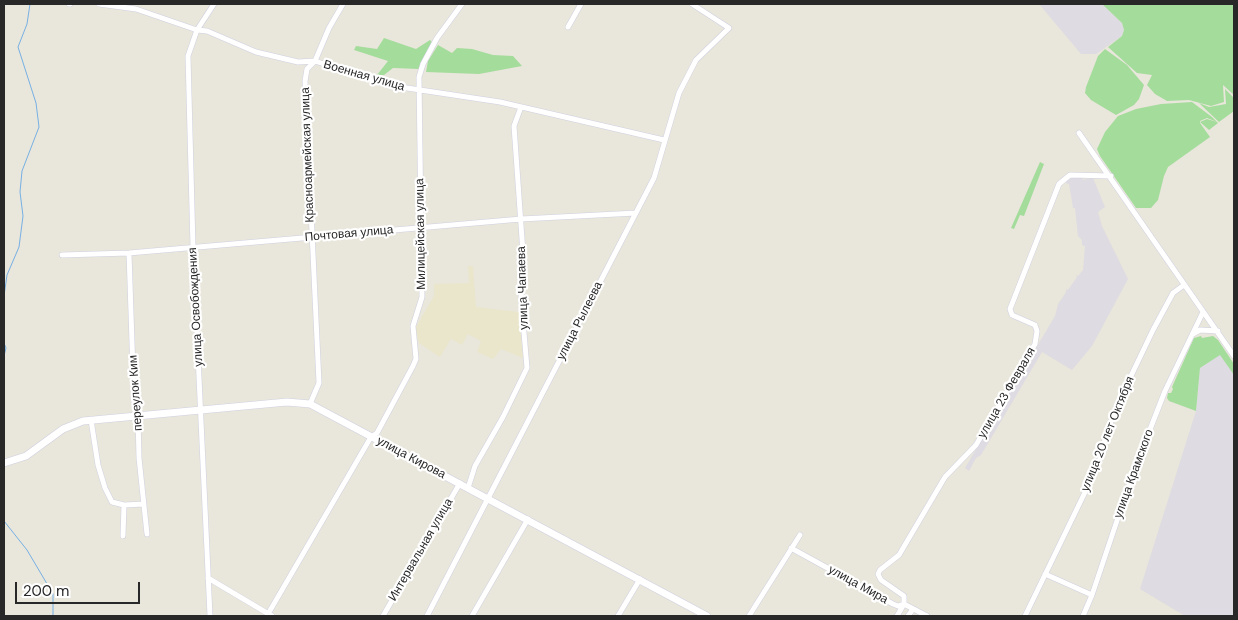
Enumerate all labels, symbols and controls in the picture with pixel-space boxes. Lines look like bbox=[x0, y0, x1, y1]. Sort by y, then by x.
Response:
street label: Военная улица bbox=[322, 58, 406, 94]
street label: Красноармейская улица bbox=[298, 87, 318, 223]
street label: Милицейская улица bbox=[413, 178, 429, 290]
street label: Почтовая улица bbox=[304, 223, 394, 245]
street label: улица Чапаева bbox=[514, 246, 532, 330]
street label: улица Освобождения bbox=[186, 247, 206, 367]
street label: улица Рылеева bbox=[554, 279, 606, 363]
street label: улица 23 Февраля bbox=[975, 345, 1039, 441]
street label: переулок Ким bbox=[126, 354, 146, 432]
street label: улица 20 лет Октября bbox=[1078, 374, 1138, 494]
street label: улица Крамского bbox=[1111, 428, 1157, 520]
street label: улица Кирова bbox=[374, 434, 448, 482]
street label: Интервальная улица bbox=[386, 496, 456, 604]
street label: улица Мира bbox=[826, 563, 890, 607]
scale bar bbox=[18, 572, 142, 604]
text: 200 m bbox=[23, 581, 69, 601]

